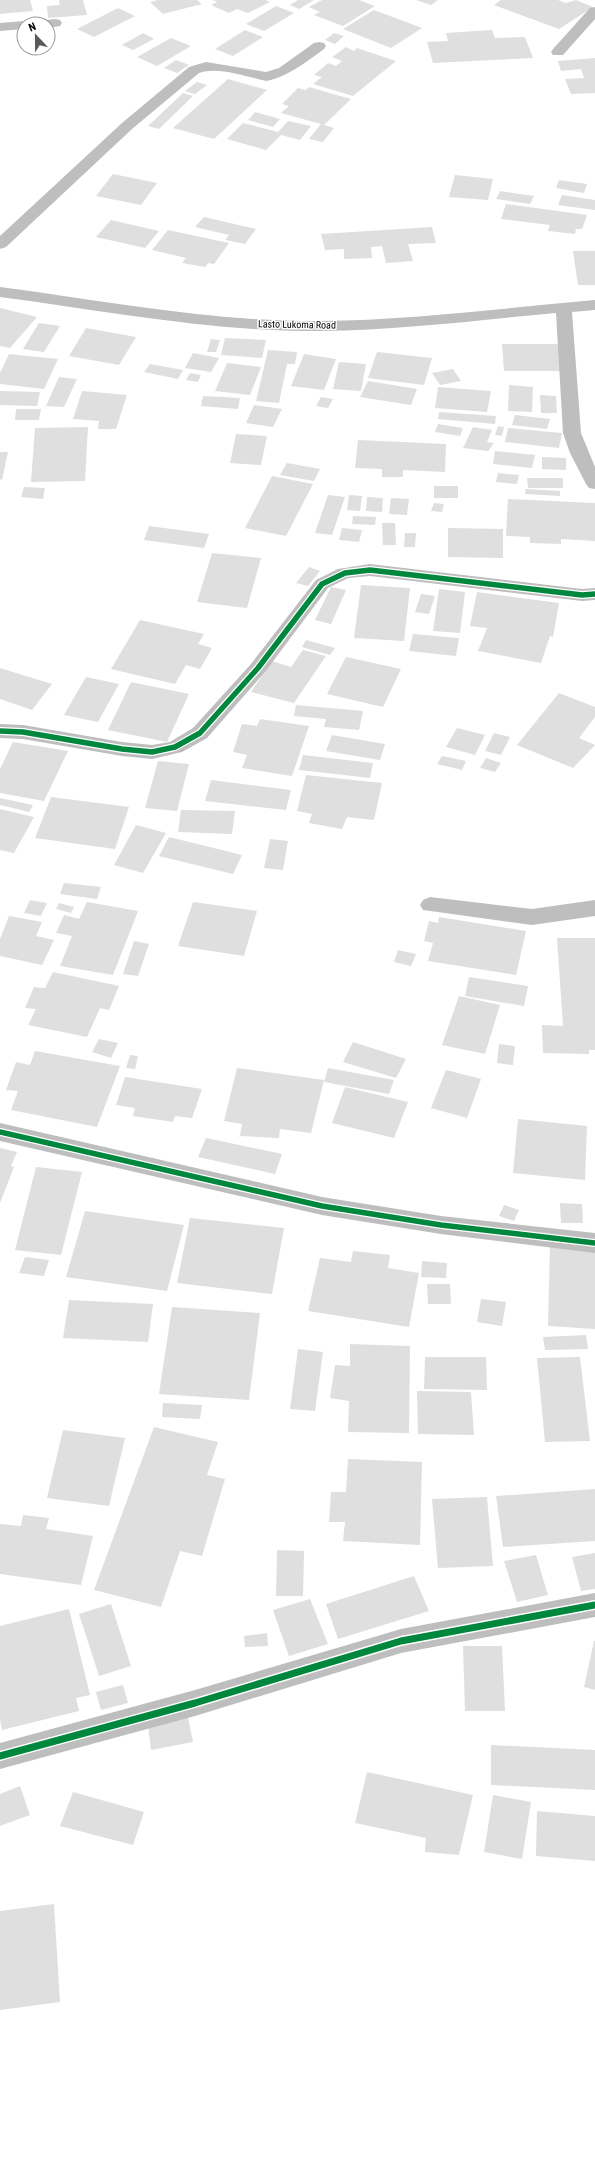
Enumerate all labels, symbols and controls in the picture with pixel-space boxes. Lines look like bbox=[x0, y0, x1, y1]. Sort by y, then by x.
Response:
north arrow bbox=[16, 16, 56, 56]
text: N bbox=[27, 20, 38, 34]
street label: Lasto Lukoma Road bbox=[258, 318, 336, 331]

